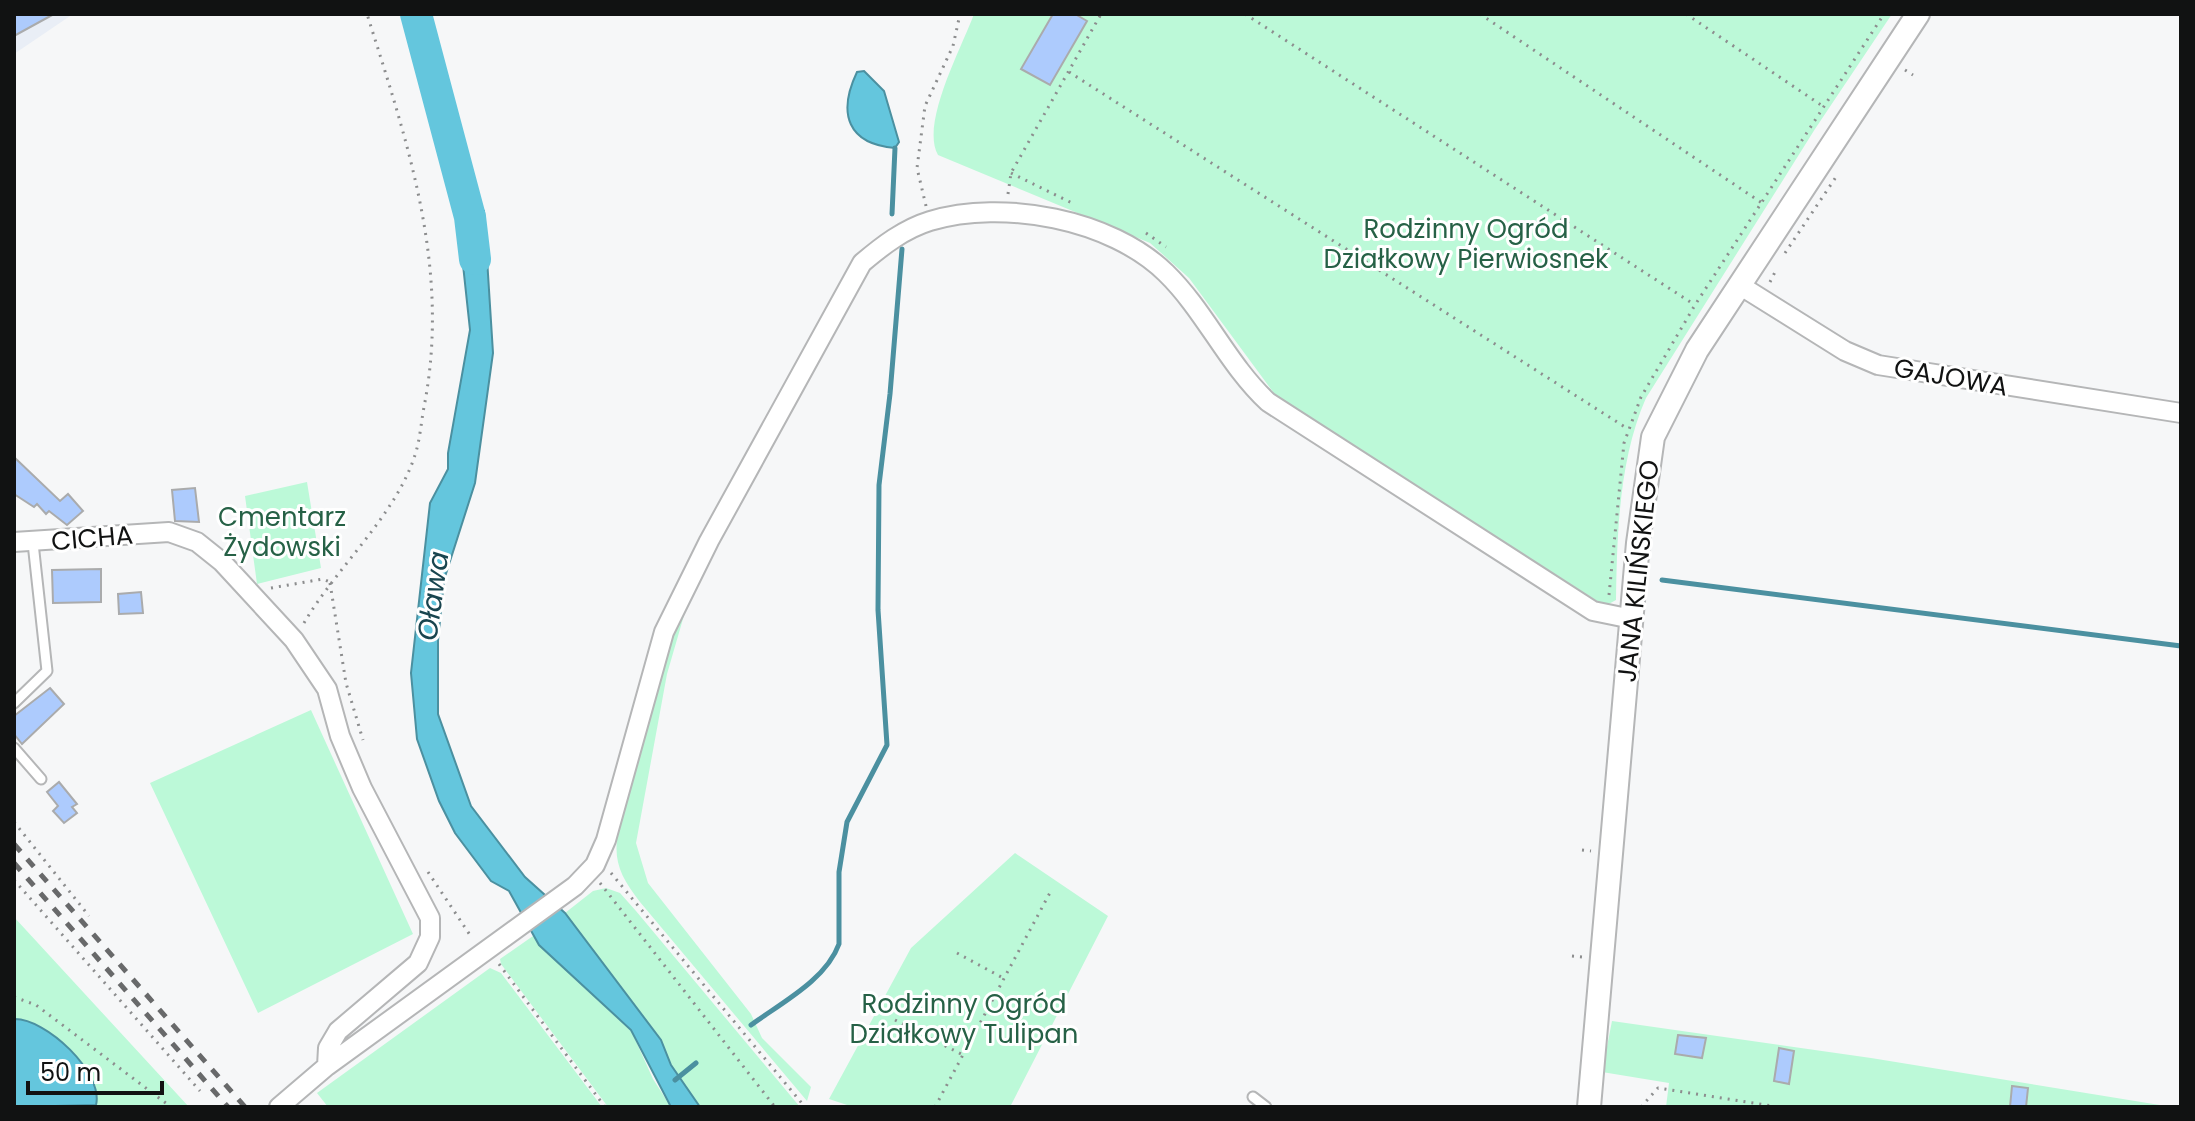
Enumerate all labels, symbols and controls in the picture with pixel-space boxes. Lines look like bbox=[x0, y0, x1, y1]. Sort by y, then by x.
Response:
park label: Rodzinny Ogród Działkowy Pierwiosnek bbox=[1324, 211, 1609, 277]
street label: GAJOWA bbox=[1891, 349, 2011, 405]
street label: JANA KILIŃSKIEGO bbox=[1608, 458, 1668, 684]
park label: Cmentarz Żydowski bbox=[218, 499, 346, 565]
street label: CICHA bbox=[50, 516, 134, 560]
water label: Oława bbox=[407, 549, 459, 643]
park label: Rodzinny Ogród Działkowy Tulipan bbox=[850, 986, 1078, 1052]
scale bar bbox=[28, 1045, 162, 1095]
text: 50 m bbox=[40, 1056, 101, 1089]

